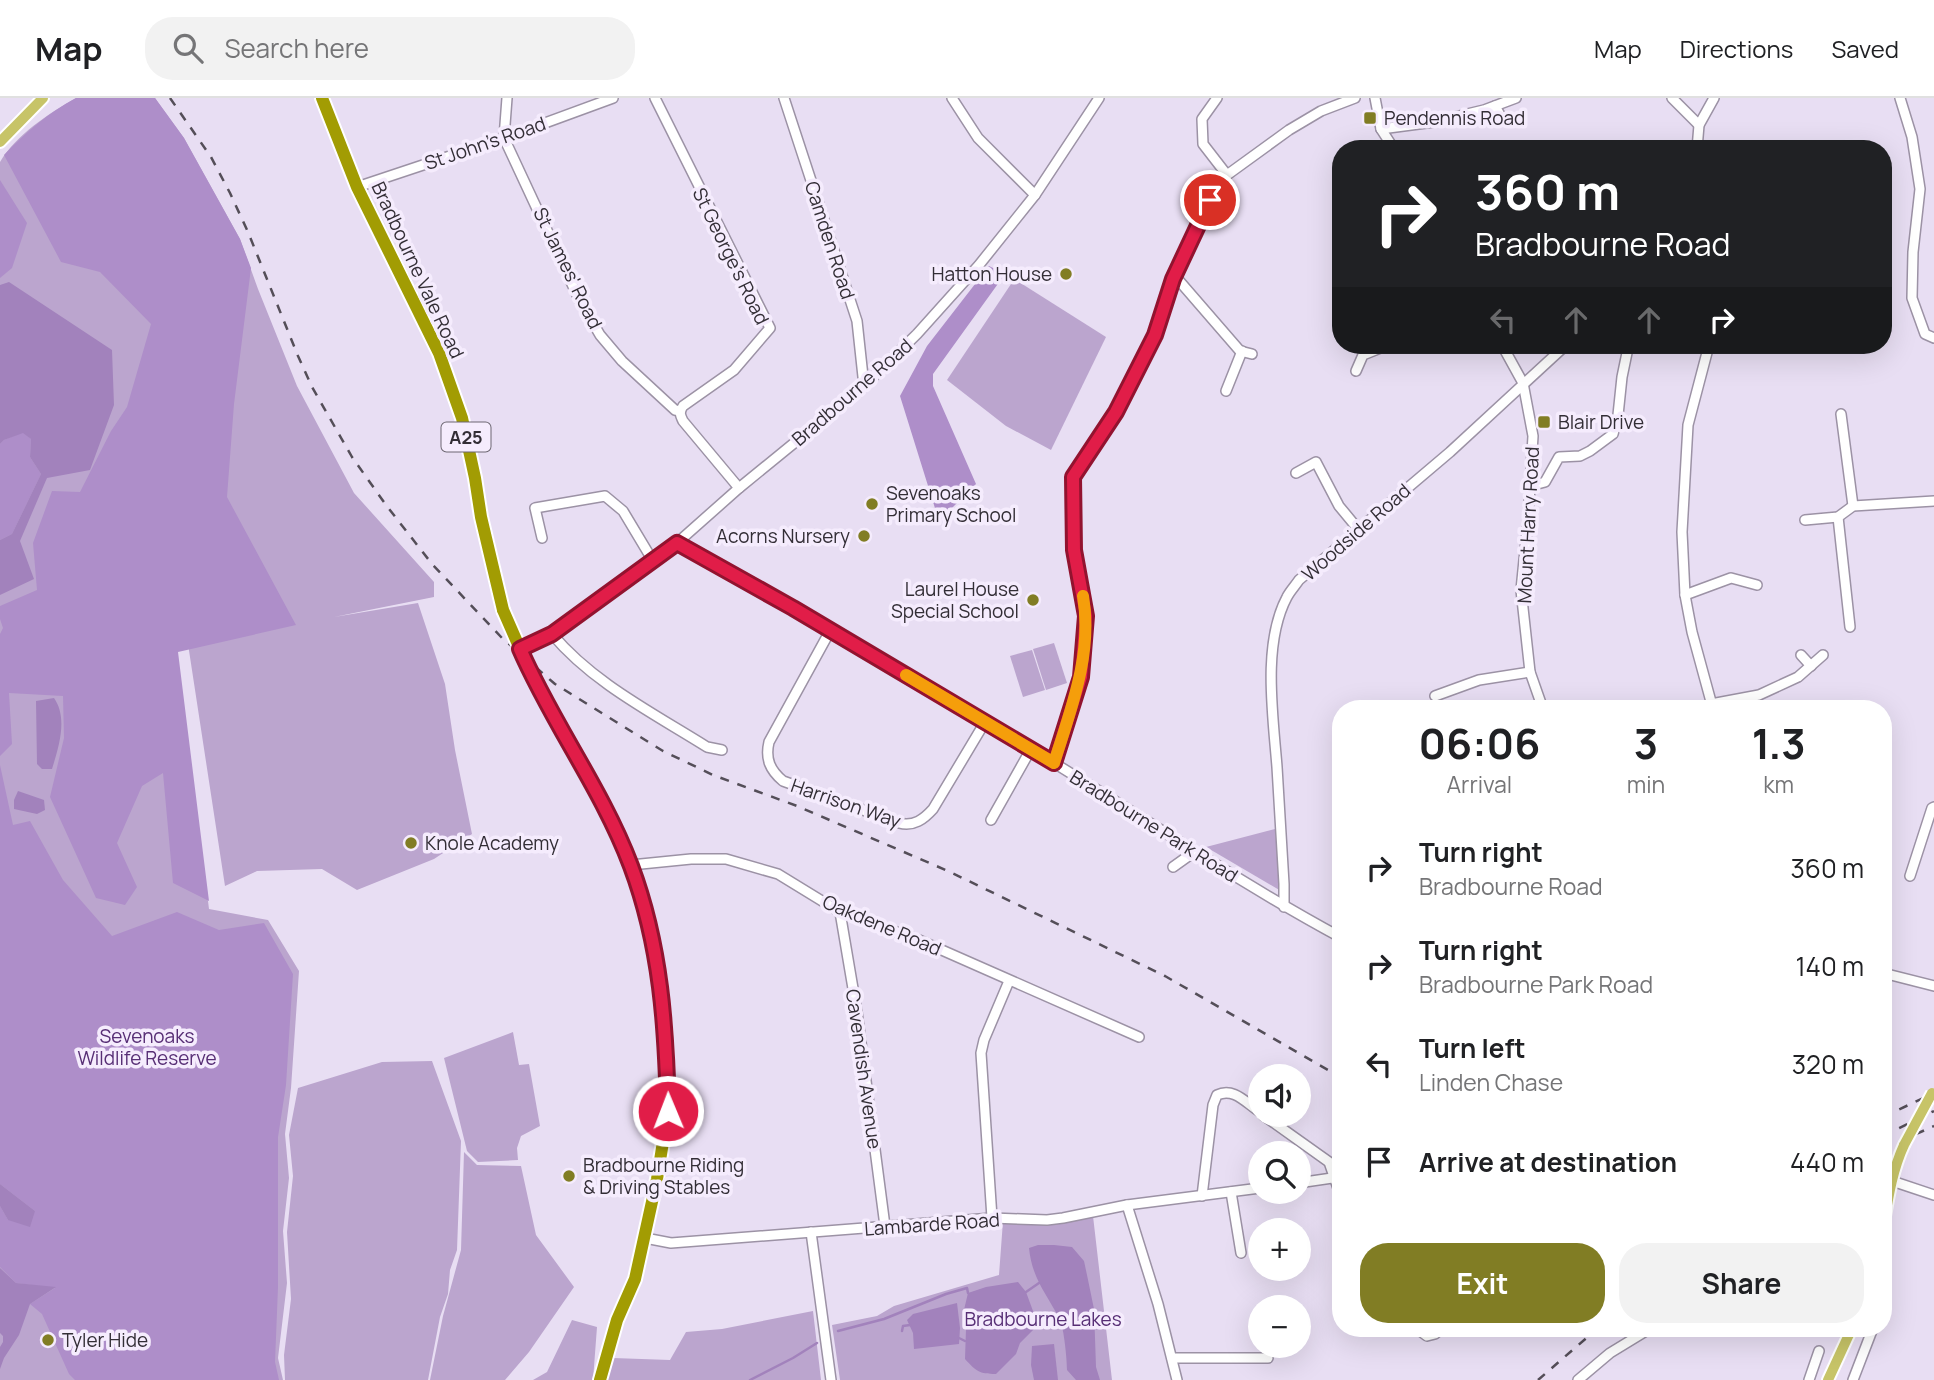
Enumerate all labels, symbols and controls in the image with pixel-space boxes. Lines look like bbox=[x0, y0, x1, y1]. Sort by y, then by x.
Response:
search box bbox=[145, 17, 635, 80]
text: Map bbox=[35, 26, 103, 71]
icon: search bbox=[169, 29, 207, 67]
text: Search here bbox=[225, 30, 369, 66]
text: Map bbox=[1594, 32, 1642, 65]
text: Directions bbox=[1680, 32, 1793, 65]
text: Saved bbox=[1831, 32, 1899, 65]
place label: Pendennis Road bbox=[1384, 105, 1525, 131]
street label: St John's Road bbox=[421, 110, 549, 176]
marker: Pendennis Road bbox=[1362, 110, 1378, 126]
text: 360 m bbox=[1475, 158, 1620, 225]
icon: right bbox=[1360, 168, 1451, 259]
pin bbox=[1180, 170, 1240, 230]
street label: Bradbourne Vale Road bbox=[366, 177, 470, 363]
street label: Camden Road bbox=[799, 178, 861, 302]
icon: arrive bbox=[1191, 181, 1229, 219]
street label: St George's Road bbox=[687, 183, 775, 329]
street label: St James' Road bbox=[527, 203, 609, 333]
text: Bradbourne Road bbox=[1475, 222, 1731, 266]
place label: Hatton House bbox=[931, 261, 1052, 287]
marker: Hatton House bbox=[1058, 266, 1074, 282]
icon: left bbox=[1484, 301, 1522, 339]
icon: ahead bbox=[1557, 301, 1595, 339]
icon: ahead bbox=[1630, 301, 1668, 339]
icon: right bbox=[1703, 301, 1741, 339]
street label: Bradbourne Road bbox=[786, 332, 918, 452]
place label: Blair Drive bbox=[1558, 409, 1644, 435]
marker: Blair Drive bbox=[1536, 414, 1552, 430]
road number: A25 bbox=[442, 422, 490, 452]
street label: Mount Harry Road bbox=[1511, 446, 1545, 604]
street label: Woodside Road bbox=[1296, 478, 1416, 586]
place label: Sevenoaks Primary School bbox=[886, 480, 1016, 528]
marker: Sevenoaks Primary School bbox=[864, 496, 880, 512]
place label: Acorns Nursery bbox=[716, 523, 850, 549]
marker: Acorns Nursery bbox=[856, 528, 872, 544]
place label: Laurel House Special School bbox=[891, 576, 1019, 624]
marker: Laurel House Special School bbox=[1025, 592, 1041, 608]
text: 06:06 bbox=[1418, 714, 1540, 772]
text: 3 bbox=[1634, 714, 1658, 772]
text: 1.3 bbox=[1752, 714, 1806, 772]
street label: Bradbourne Park Road bbox=[1065, 764, 1243, 888]
text: Arrival bbox=[1447, 768, 1512, 800]
text: min bbox=[1627, 768, 1665, 800]
text: km bbox=[1763, 768, 1794, 800]
street label: Harrison Way bbox=[787, 772, 905, 834]
place label: Knole Academy bbox=[425, 830, 559, 856]
text: Turn right bbox=[1419, 834, 1543, 870]
marker: Knole Academy bbox=[403, 835, 419, 851]
icon: right bbox=[1360, 849, 1398, 887]
text: 360 m bbox=[1790, 850, 1864, 886]
text: Bradbourne Road bbox=[1419, 870, 1603, 902]
street label: Oakdene Road bbox=[819, 888, 945, 962]
text: Turn right bbox=[1419, 932, 1543, 968]
icon: right bbox=[1360, 947, 1398, 985]
text: 140 m bbox=[1795, 948, 1864, 984]
text: Bradbourne Park Road bbox=[1419, 968, 1653, 1000]
street label: Cavendish Avenue bbox=[840, 988, 888, 1150]
park label: Sevenoaks Wildlife Reserve bbox=[77, 1023, 217, 1071]
text: Turn left bbox=[1419, 1030, 1526, 1066]
icon: left bbox=[1360, 1045, 1398, 1083]
text: 320 m bbox=[1792, 1046, 1864, 1082]
map controls bbox=[1248, 1064, 1311, 1358]
button: sound bbox=[1248, 1064, 1311, 1127]
text: Linden Chase bbox=[1419, 1066, 1563, 1098]
position arrow bbox=[631, 1074, 705, 1148]
button: search bbox=[1248, 1141, 1311, 1204]
icon: arrive bbox=[1360, 1143, 1398, 1181]
text: Arrive at destination bbox=[1419, 1144, 1677, 1180]
text: 440 m bbox=[1790, 1144, 1864, 1180]
place label: Bradbourne Riding & Driving Stables bbox=[583, 1152, 744, 1200]
marker: Bradbourne Riding & Driving Stables bbox=[561, 1168, 577, 1184]
street label: Lambarde Road bbox=[863, 1206, 1001, 1242]
button: + bbox=[1248, 1218, 1311, 1281]
button: Exit bbox=[1360, 1243, 1605, 1323]
button: Share bbox=[1619, 1243, 1864, 1323]
button: − bbox=[1248, 1295, 1311, 1358]
park label: Bradbourne Lakes bbox=[964, 1306, 1122, 1332]
place label: Tyler Hide bbox=[62, 1327, 148, 1353]
marker: Tyler Hide bbox=[40, 1332, 56, 1348]

